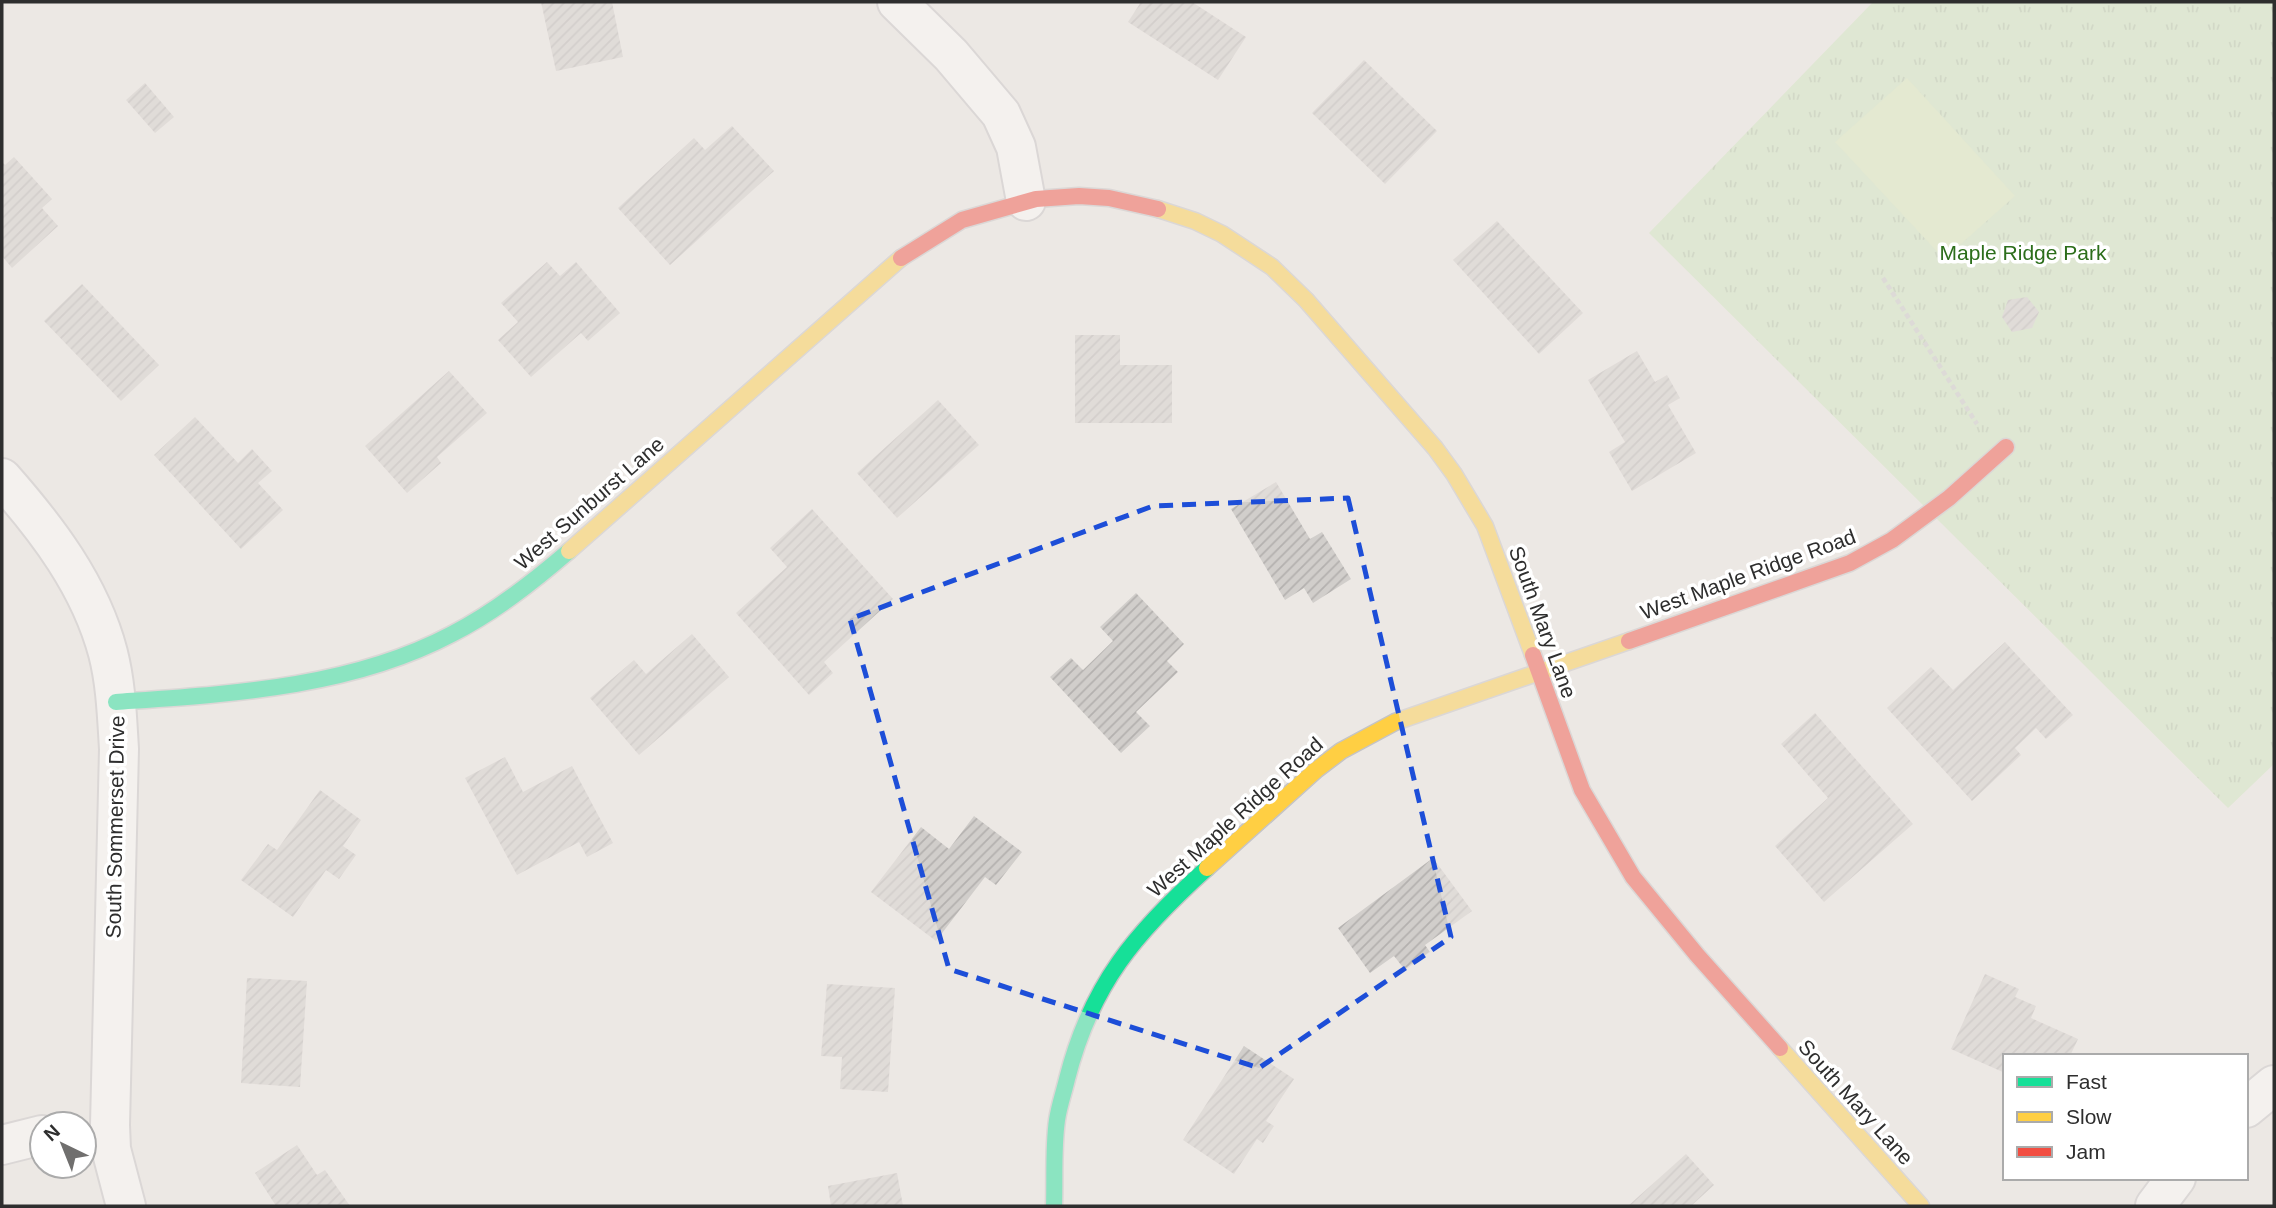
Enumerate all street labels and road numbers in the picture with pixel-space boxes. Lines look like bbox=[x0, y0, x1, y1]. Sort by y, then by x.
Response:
street label: West Sunburst Lane bbox=[510, 432, 668, 574]
street label: West Maple Ridge Road bbox=[1637, 524, 1859, 624]
street label: South Mary Lane bbox=[1505, 543, 1581, 701]
street label: South Sommerset Drive bbox=[102, 715, 128, 939]
street label: West Maple Ridge Road bbox=[1143, 732, 1327, 902]
street label: South Mary Lane bbox=[1794, 1035, 1918, 1169]

